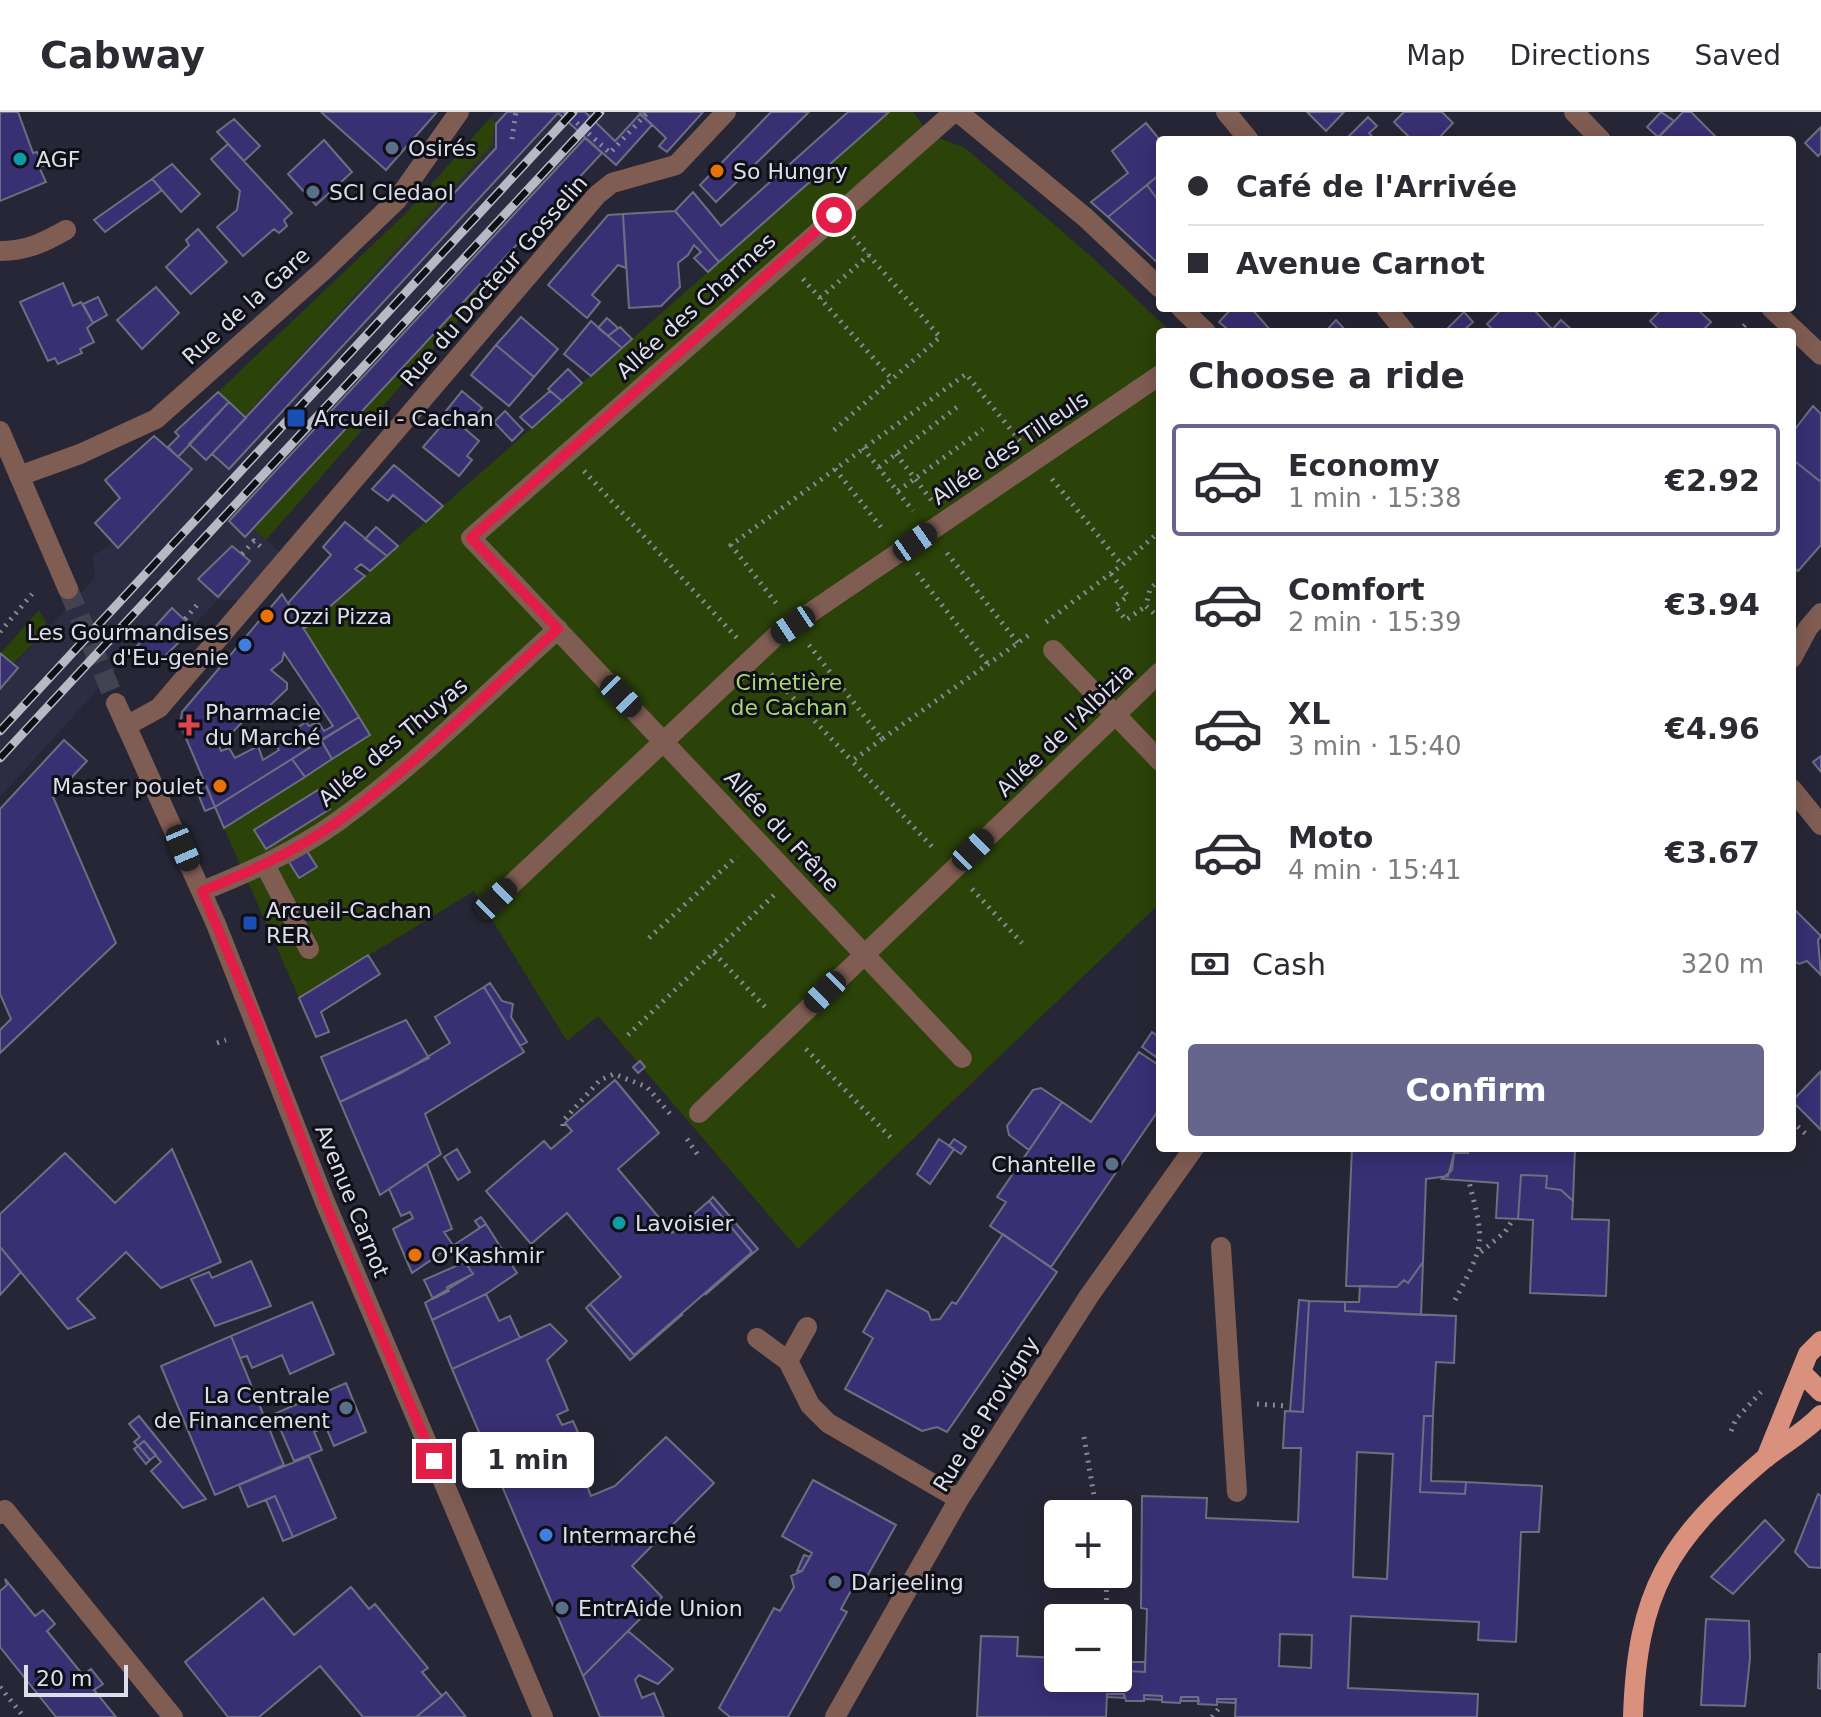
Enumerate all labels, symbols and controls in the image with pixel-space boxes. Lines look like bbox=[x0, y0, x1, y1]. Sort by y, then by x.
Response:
text: Cabway bbox=[40, 33, 205, 77]
text: Map bbox=[1406, 39, 1465, 72]
text: Directions bbox=[1509, 39, 1650, 72]
text: Saved bbox=[1694, 39, 1781, 72]
place label: Osirés bbox=[408, 136, 476, 161]
marker: Osirés bbox=[383, 139, 401, 157]
place label: AGF bbox=[36, 147, 80, 172]
marker: AGF bbox=[11, 150, 29, 168]
place label: So Hungry bbox=[733, 159, 848, 184]
marker: So Hungry bbox=[708, 162, 726, 180]
text: Café de l'Arrivée bbox=[1236, 169, 1517, 204]
street label: Rue du Docteur Gosselin bbox=[396, 170, 592, 392]
place label: SCI Cledaol bbox=[329, 180, 454, 205]
marker: SCI Cledaol bbox=[304, 183, 322, 201]
route start bbox=[816, 197, 852, 233]
street label: Allée des Charmes bbox=[611, 228, 781, 384]
street label: Rue de la Gare bbox=[177, 242, 315, 370]
text: Avenue Carnot bbox=[1236, 246, 1485, 281]
text: Choose a ride bbox=[1188, 355, 1465, 396]
street label: Allée des Tilleuls bbox=[927, 386, 1093, 510]
place label: Arcueil - Cachan bbox=[314, 406, 494, 431]
marker: Arcueil - Cachan bbox=[285, 407, 307, 429]
icon: car bbox=[1192, 444, 1264, 516]
text: Economy bbox=[1288, 448, 1440, 483]
text: €2.92 bbox=[1665, 463, 1760, 498]
text: 1 min · 15:38 bbox=[1288, 483, 1462, 513]
car bbox=[888, 518, 942, 566]
icon: car bbox=[1192, 568, 1264, 640]
text: Comfort bbox=[1288, 572, 1425, 607]
text: €3.94 bbox=[1665, 587, 1760, 622]
car bbox=[766, 602, 820, 648]
place label: Ozzi Pizza bbox=[283, 604, 392, 629]
marker: Ozzi Pizza bbox=[258, 607, 276, 625]
text: 2 min · 15:39 bbox=[1288, 607, 1462, 637]
place label: Les Gourmandises d'Eu-genie bbox=[27, 620, 229, 670]
marker: Les Gourmandises d'Eu-genie bbox=[236, 636, 254, 654]
street label: Allée de l'Albizia bbox=[991, 658, 1139, 802]
car bbox=[596, 670, 646, 722]
park label: Cimetière de Cachan bbox=[731, 670, 847, 720]
street label: Allée des Thuyas bbox=[313, 672, 473, 812]
icon: car bbox=[1192, 692, 1264, 764]
text: XL bbox=[1288, 696, 1330, 731]
place label: Pharmacie du Marché bbox=[205, 700, 321, 750]
text: €4.96 bbox=[1665, 711, 1760, 746]
marker: Pharmacie du Marché bbox=[180, 716, 198, 734]
text: 3 min · 15:40 bbox=[1288, 731, 1462, 761]
street label: Allée du Frêne bbox=[719, 765, 845, 897]
place label: Master poulet bbox=[52, 774, 204, 799]
marker: Master poulet bbox=[211, 777, 229, 795]
icon: car bbox=[1192, 816, 1264, 888]
text: Moto bbox=[1288, 820, 1373, 855]
car bbox=[163, 821, 203, 875]
car bbox=[947, 825, 999, 875]
text: €3.67 bbox=[1665, 835, 1760, 870]
text: 4 min · 15:41 bbox=[1288, 855, 1462, 885]
car bbox=[470, 874, 522, 924]
place label: Arcueil-Cachan RER bbox=[266, 898, 432, 948]
marker: Arcueil-Cachan RER bbox=[241, 914, 259, 932]
icon: cash bbox=[1188, 942, 1232, 986]
text: Cash bbox=[1252, 947, 1326, 982]
text: 320 m bbox=[1681, 949, 1764, 979]
car bbox=[799, 967, 851, 1017]
button: Confirm bbox=[1188, 1044, 1764, 1136]
street label: Avenue Carnot bbox=[310, 1121, 394, 1281]
place label: Chantelle bbox=[991, 1152, 1096, 1177]
marker: Chantelle bbox=[1103, 1155, 1121, 1173]
place label: Lavoisier bbox=[635, 1211, 734, 1236]
marker: Lavoisier bbox=[610, 1214, 628, 1232]
place label: O'Kashmir bbox=[431, 1243, 545, 1268]
marker: O'Kashmir bbox=[406, 1246, 424, 1264]
street label: Rue de Provigny bbox=[928, 1332, 1044, 1496]
place label: La Centrale de Financement bbox=[154, 1383, 330, 1433]
marker: La Centrale de Financement bbox=[337, 1399, 355, 1417]
callout: 1 min bbox=[462, 1433, 594, 1489]
route end bbox=[416, 1443, 452, 1479]
text: 1 min bbox=[487, 1445, 569, 1475]
map controls bbox=[1044, 1500, 1132, 1692]
button: + bbox=[1044, 1500, 1132, 1588]
place label: Intermarché bbox=[562, 1523, 696, 1548]
marker: Intermarché bbox=[537, 1526, 555, 1544]
place label: Darjeeling bbox=[851, 1570, 964, 1595]
marker: Darjeeling bbox=[826, 1573, 844, 1591]
place label: EntrAide Union bbox=[578, 1596, 743, 1621]
marker: EntrAide Union bbox=[553, 1599, 571, 1617]
button: − bbox=[1044, 1604, 1132, 1692]
scale bar bbox=[24, 1661, 128, 1697]
text: 20 m bbox=[36, 1666, 92, 1691]

